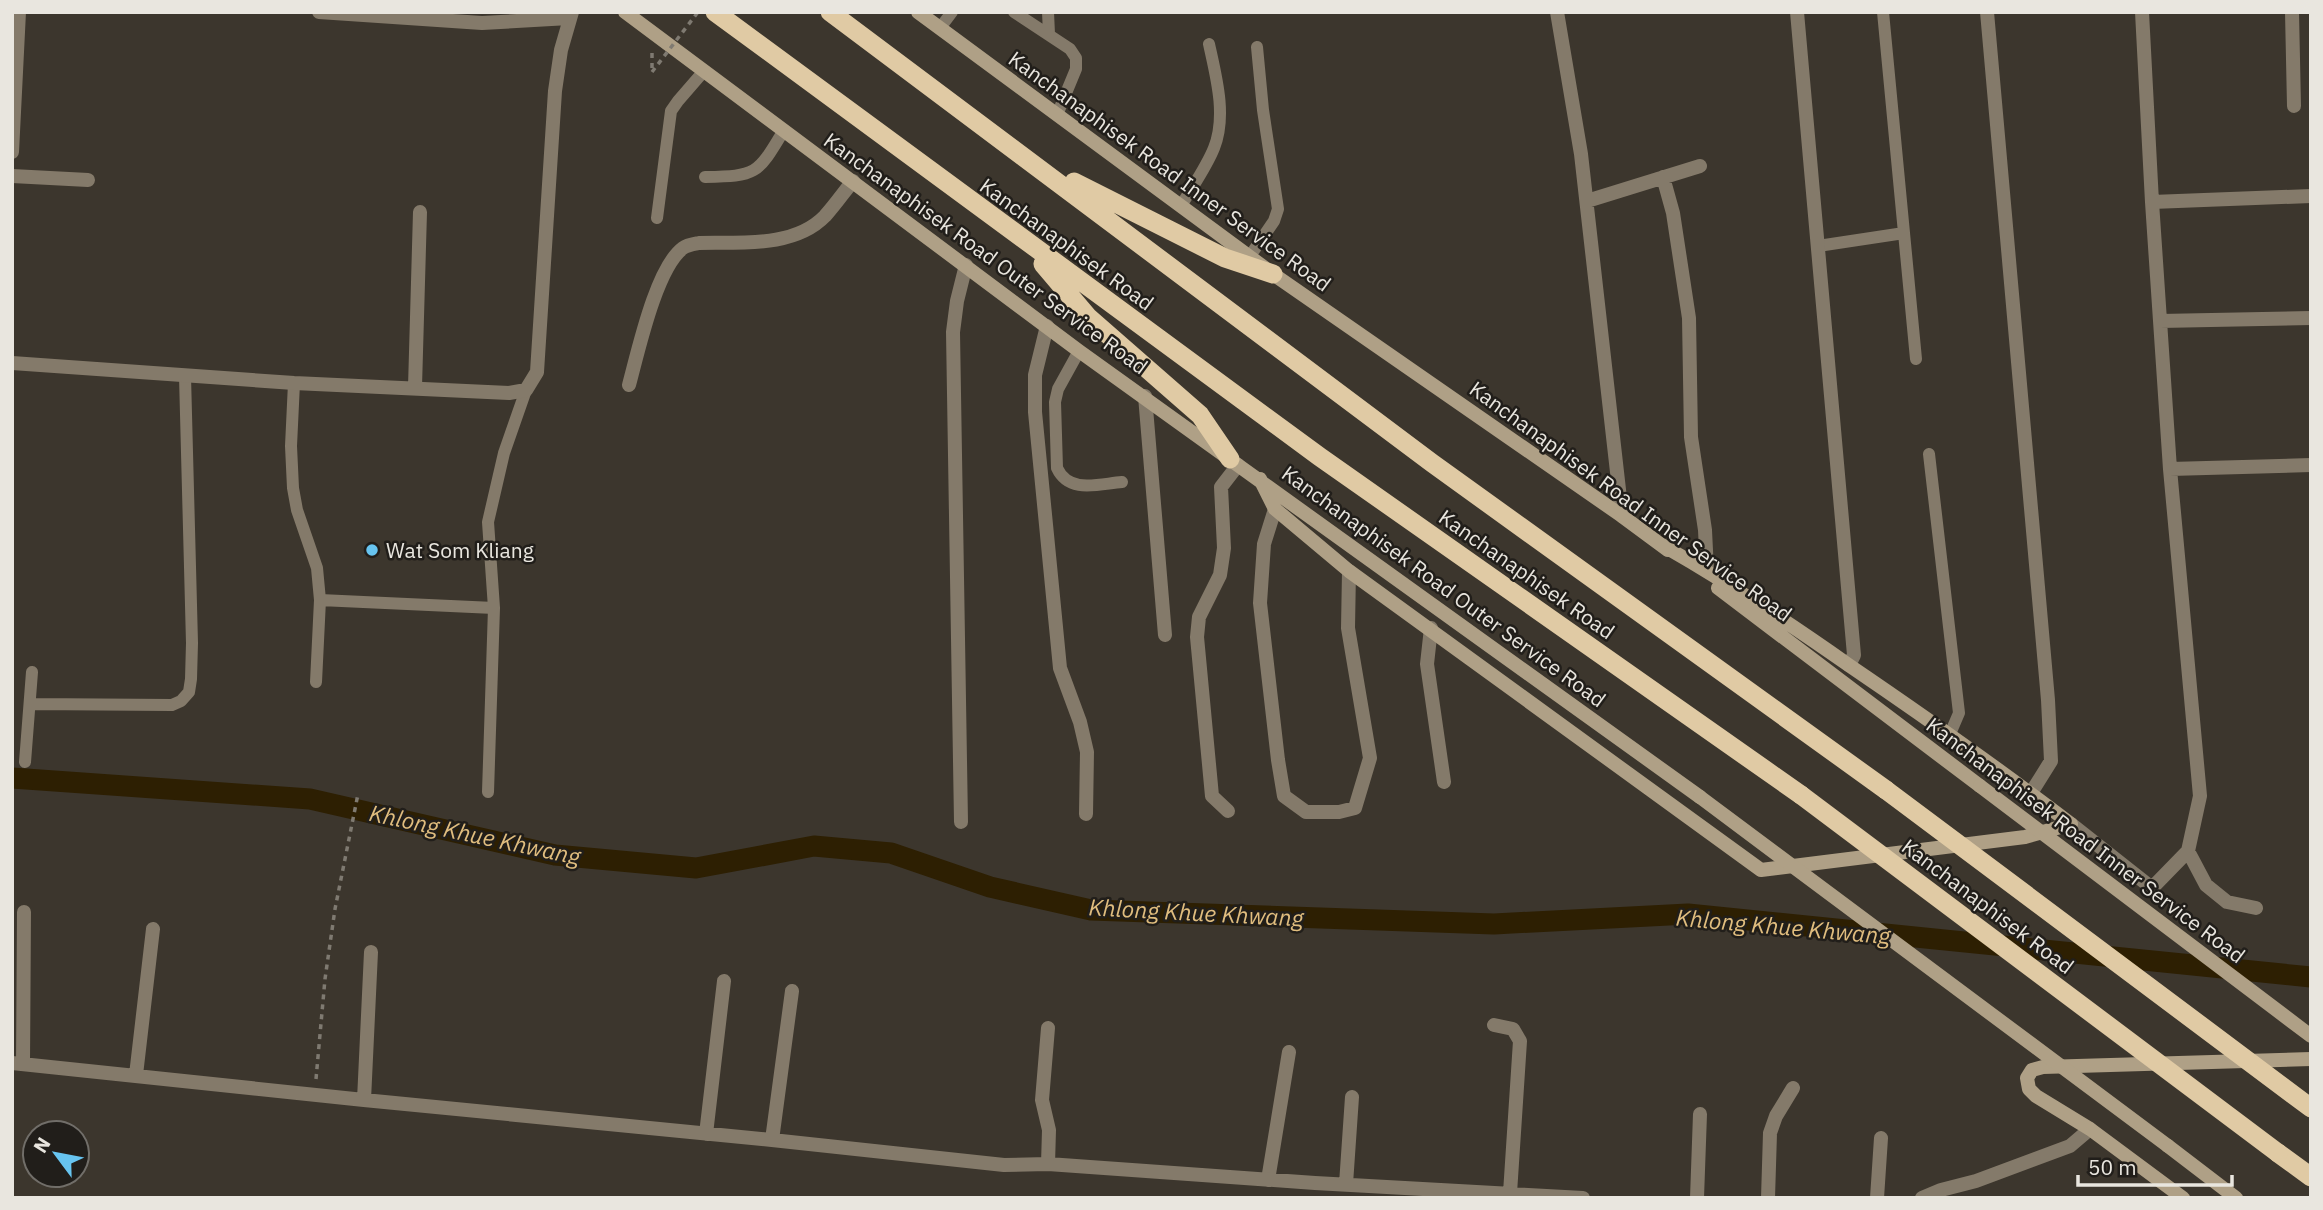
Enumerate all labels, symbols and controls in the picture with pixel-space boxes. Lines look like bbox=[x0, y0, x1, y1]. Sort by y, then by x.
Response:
street label: Kanchanaphisek Road Inner Service Road bbox=[1004, 46, 1336, 296]
street label: Kanchanaphisek Road Outer Service Road bbox=[818, 126, 1154, 380]
street label: Kanchanaphisek Road bbox=[975, 173, 1159, 315]
street label: Kanchanaphisek Road Inner Service Road bbox=[1465, 376, 1797, 626]
street label: Kanchanaphisek Road Outer Service Road bbox=[1276, 459, 1612, 713]
street label: Kanchanaphisek Road bbox=[1434, 504, 1620, 644]
place label: Wat Som Kliang bbox=[386, 536, 534, 564]
marker: Wat Som Kliang bbox=[364, 542, 380, 558]
street label: Kanchanaphisek Road Inner Service Road bbox=[1922, 712, 2250, 968]
water label: Khlong Khue Khwang bbox=[367, 797, 585, 871]
street label: Kanchanaphisek Road bbox=[1897, 833, 2079, 979]
water label: Khlong Khue Khwang bbox=[1088, 891, 1305, 933]
water label: Khlong Khue Khwang bbox=[1675, 902, 1893, 950]
north arrow bbox=[21, 1119, 91, 1189]
text: N bbox=[28, 1133, 55, 1157]
scale bar bbox=[2078, 1144, 2232, 1188]
text: 50 m bbox=[2088, 1153, 2137, 1181]

